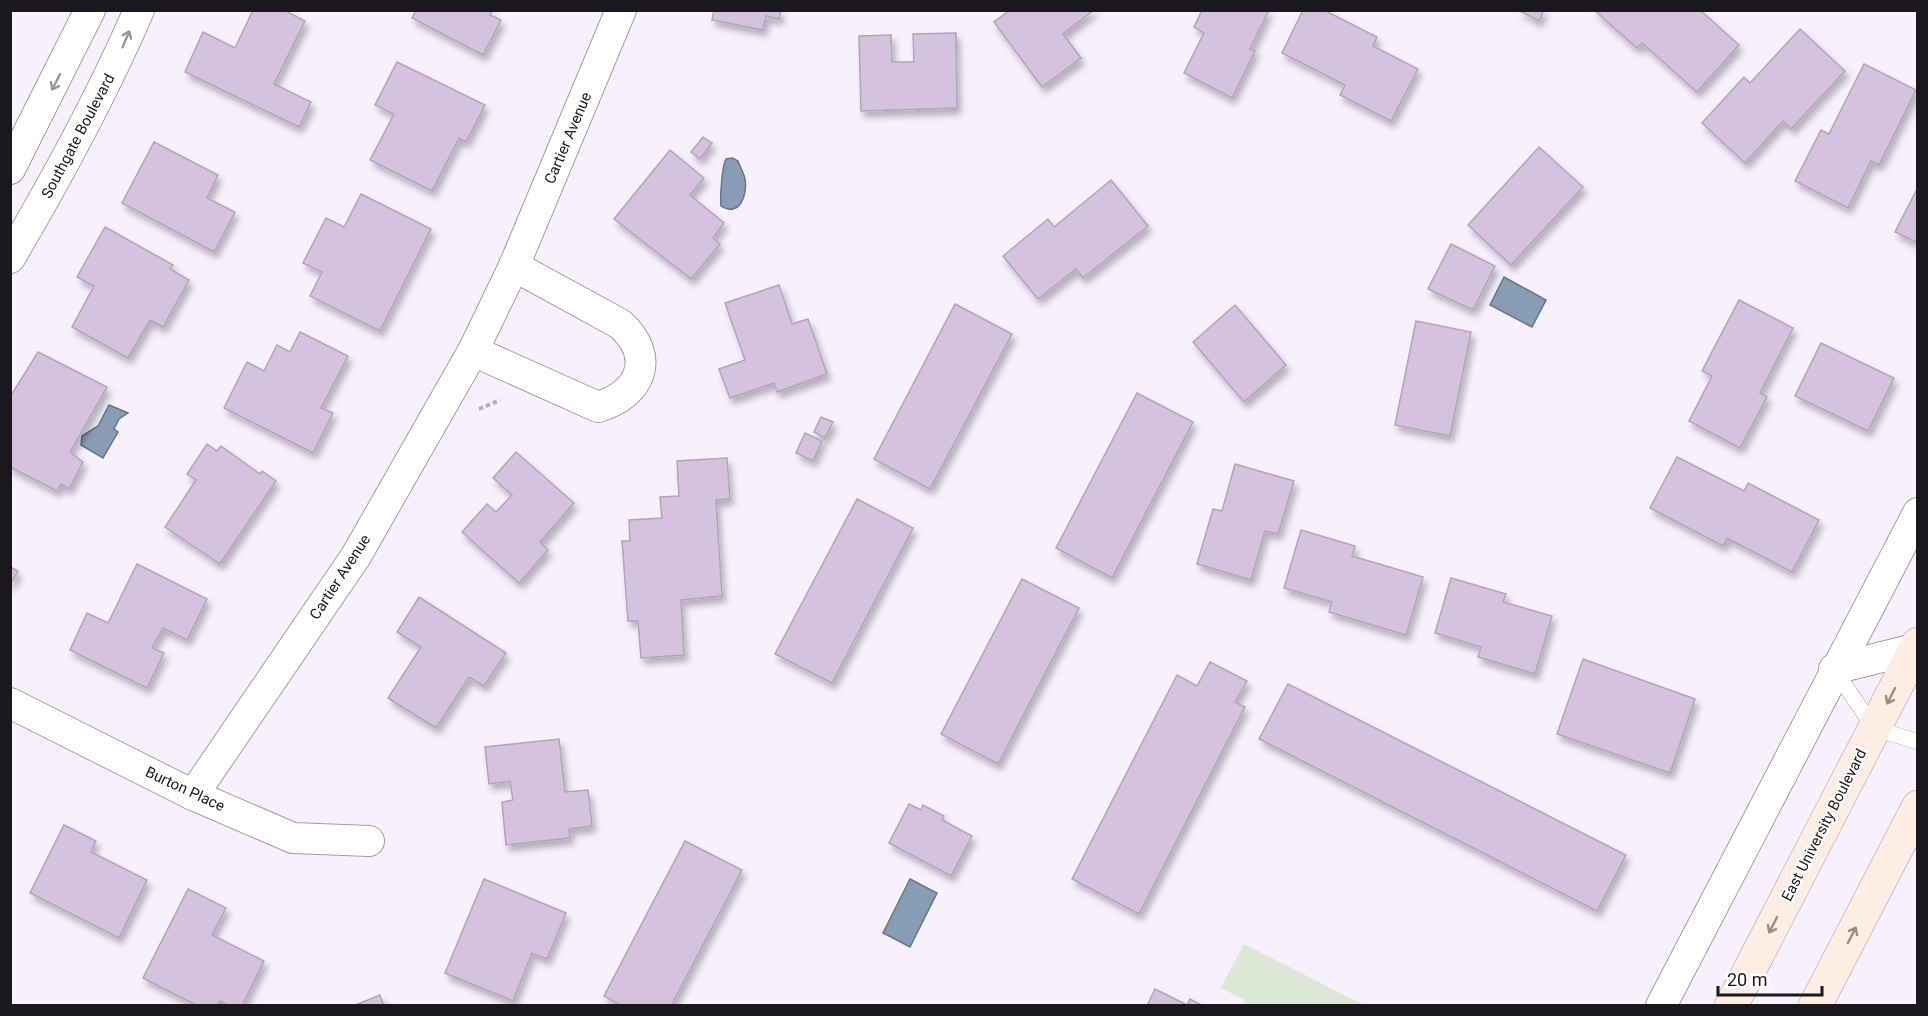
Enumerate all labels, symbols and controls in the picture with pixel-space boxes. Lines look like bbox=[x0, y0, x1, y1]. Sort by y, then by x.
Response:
one-way arrow bbox=[121, 31, 132, 49]
street label: Southgate Boulevard bbox=[38, 71, 118, 201]
one-way arrow bbox=[49, 73, 61, 91]
street label: Cartier Avenue bbox=[541, 89, 595, 186]
street label: Cartier Avenue bbox=[306, 531, 374, 623]
one-way arrow bbox=[1885, 686, 1896, 704]
street label: East University Boulevard bbox=[1778, 746, 1870, 904]
street label: Burton Place bbox=[142, 763, 228, 815]
one-way arrow bbox=[1766, 916, 1778, 934]
one-way arrow bbox=[1846, 926, 1858, 944]
scale bar bbox=[1718, 959, 1822, 997]
text: 20 m bbox=[1727, 969, 1767, 990]

